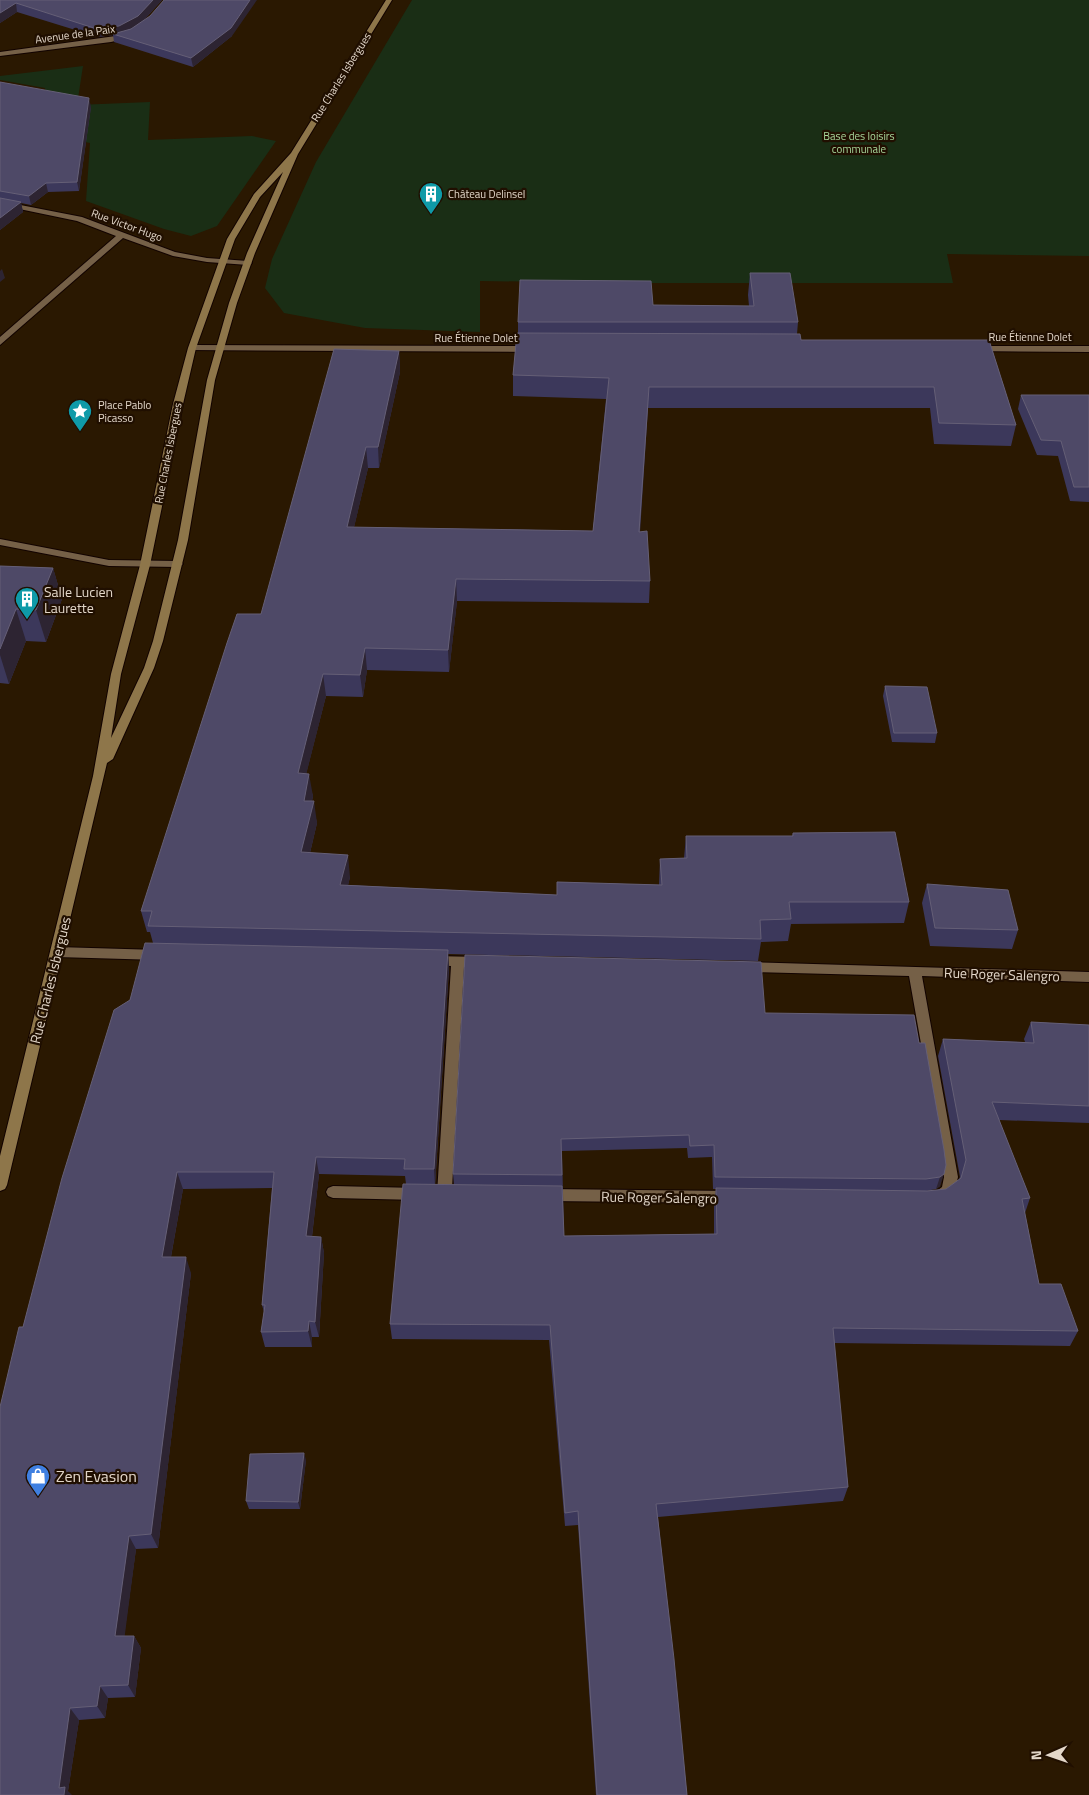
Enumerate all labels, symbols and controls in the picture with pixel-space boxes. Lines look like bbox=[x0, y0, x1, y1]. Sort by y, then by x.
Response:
street label: Avenue de la Paix bbox=[34, 20, 116, 48]
street label: Rue Charles Isbergues bbox=[307, 29, 375, 125]
park label: Base des loisirs communale bbox=[823, 128, 895, 157]
building icon: Château Delinsel bbox=[418, 181, 444, 215]
place label: Château Delinsel bbox=[448, 186, 525, 202]
street label: Rue Victor Hugo bbox=[89, 205, 165, 245]
street label: Rue Étienne Dolet bbox=[988, 329, 1072, 345]
street label: Rue Étienne Dolet bbox=[434, 330, 518, 346]
place label: Place Pablo Picasso bbox=[98, 397, 152, 426]
place icon: Place Pablo Picasso bbox=[67, 398, 93, 432]
street label: Rue Charles Isbergues bbox=[150, 401, 186, 505]
place label: Salle Lucien Laurette bbox=[44, 581, 113, 618]
building icon: Salle Lucien Laurette bbox=[14, 586, 40, 620]
street label: Rue Charles Isbergues bbox=[24, 914, 76, 1046]
street label: Rue Roger Salengro bbox=[944, 961, 1060, 987]
street label: Rue Roger Salengro bbox=[601, 1185, 717, 1209]
shop icon: Zen Evasion bbox=[25, 1463, 51, 1497]
place label: Zen Evasion bbox=[56, 1464, 137, 1488]
north arrow bbox=[1024, 1730, 1074, 1780]
text: N bbox=[1025, 1750, 1046, 1761]

